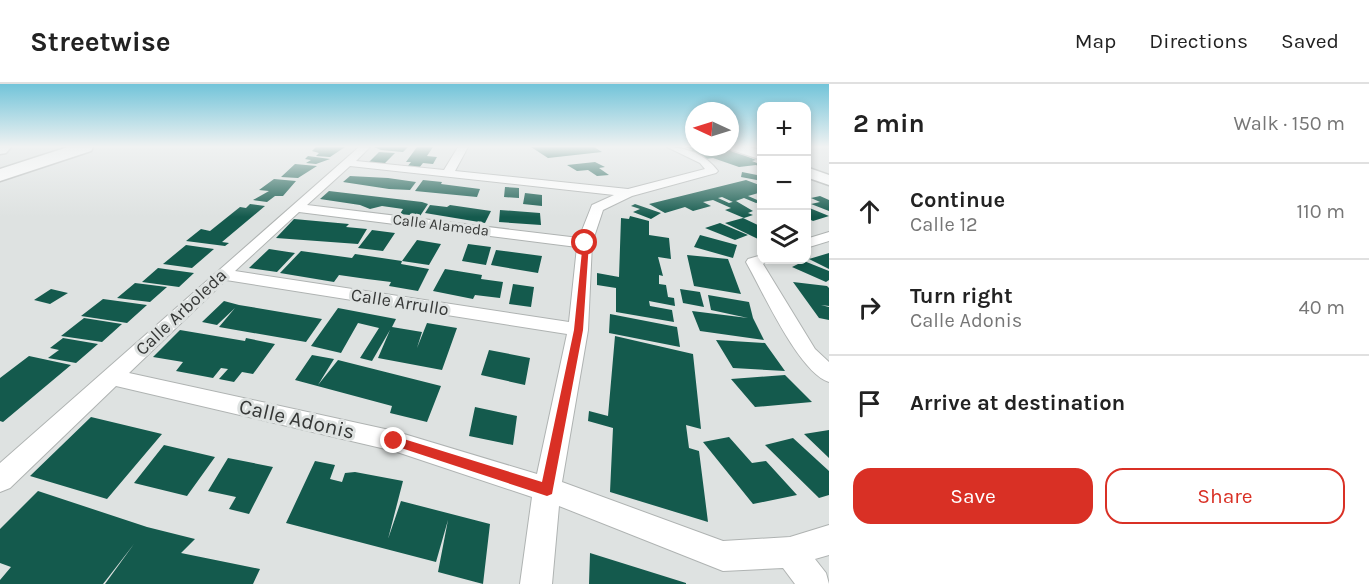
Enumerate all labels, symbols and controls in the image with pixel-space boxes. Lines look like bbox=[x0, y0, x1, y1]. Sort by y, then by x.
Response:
text: Streetwise bbox=[30, 25, 171, 58]
text: Map bbox=[1075, 29, 1116, 53]
text: Directions bbox=[1149, 29, 1248, 53]
text: Saved bbox=[1281, 29, 1339, 53]
north arrow bbox=[685, 102, 739, 156]
map controls bbox=[757, 102, 811, 264]
button: + bbox=[757, 102, 811, 156]
text: 2 min bbox=[853, 108, 925, 139]
text: Walk · 150 m bbox=[1234, 112, 1345, 135]
button: − bbox=[757, 156, 811, 210]
text: Continue bbox=[910, 187, 1005, 213]
icon: ahead bbox=[853, 195, 886, 228]
text: 110 m bbox=[1296, 200, 1345, 223]
street label: Calle Alameda bbox=[392, 210, 490, 240]
button: layers bbox=[757, 210, 811, 264]
text: Calle 12 bbox=[910, 213, 978, 236]
route start bbox=[571, 229, 597, 255]
street label: Calle Arboleda bbox=[131, 264, 231, 360]
street label: Calle Arrullo bbox=[350, 283, 450, 321]
text: Turn right bbox=[910, 283, 1013, 309]
icon: right bbox=[853, 291, 886, 324]
text: 40 m bbox=[1299, 296, 1345, 319]
text: Calle Adonis bbox=[910, 309, 1022, 332]
icon: arrive bbox=[853, 387, 886, 420]
text: Arrive at destination bbox=[910, 390, 1125, 416]
street label: Calle Adonis bbox=[237, 394, 357, 444]
route end bbox=[380, 427, 406, 453]
button: Save bbox=[853, 468, 1093, 524]
button: Share bbox=[1105, 468, 1345, 524]

